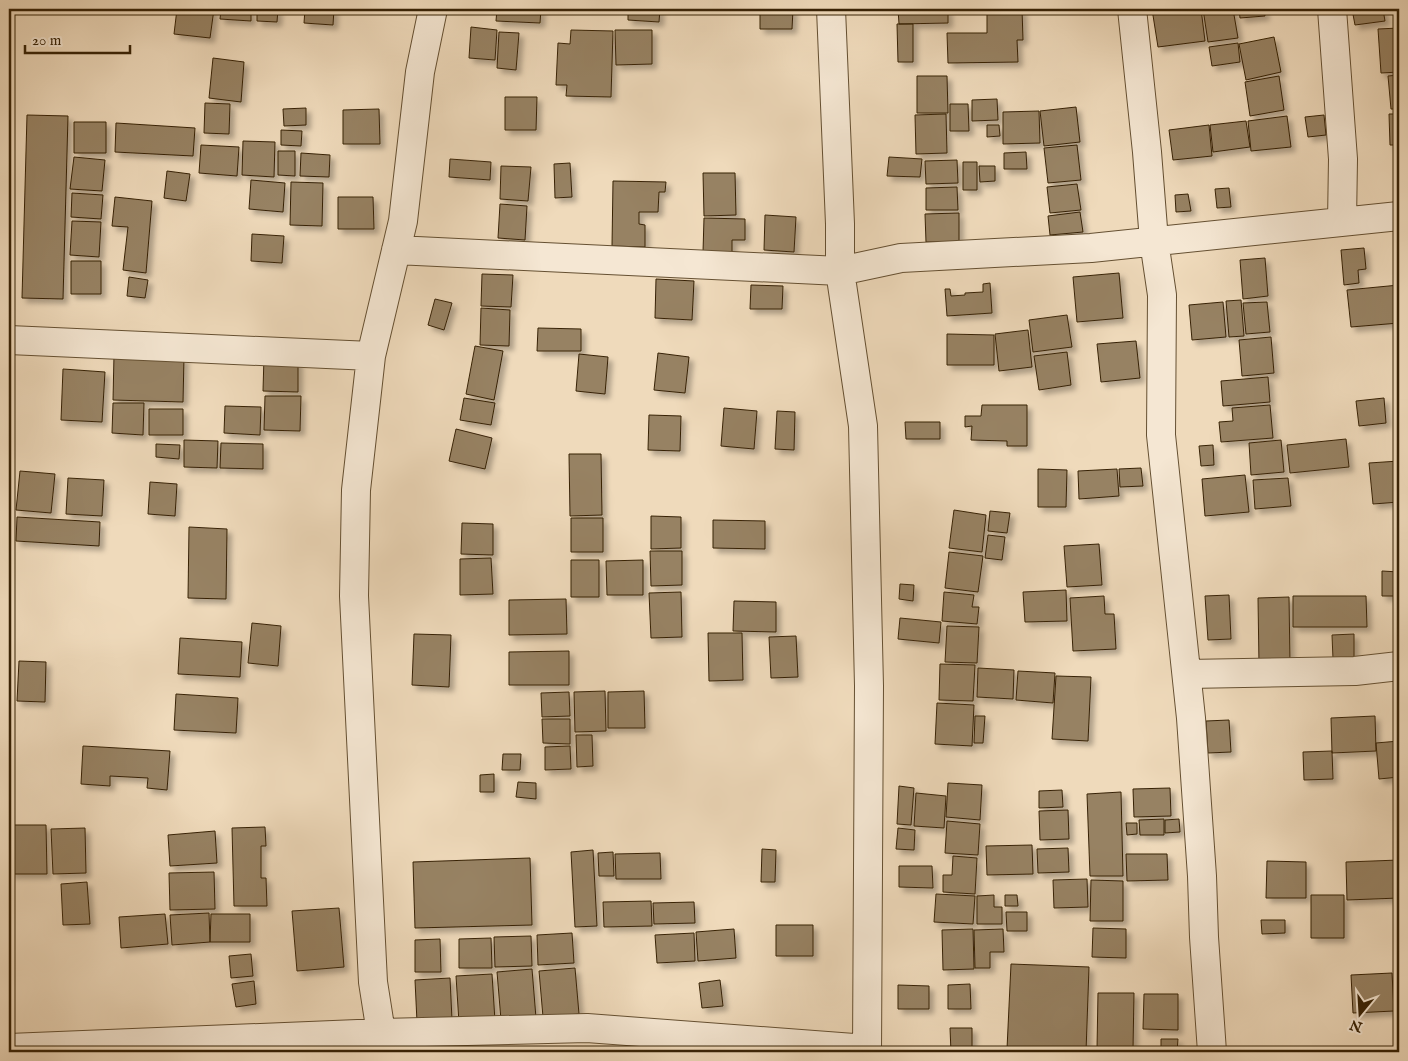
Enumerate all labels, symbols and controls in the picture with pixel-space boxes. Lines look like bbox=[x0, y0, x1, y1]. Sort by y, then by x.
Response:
scale bar bbox=[25, 22, 130, 54]
text: 20 m bbox=[32, 31, 62, 50]
north arrow bbox=[1336, 988, 1386, 1038]
text: N bbox=[1348, 1015, 1366, 1036]

